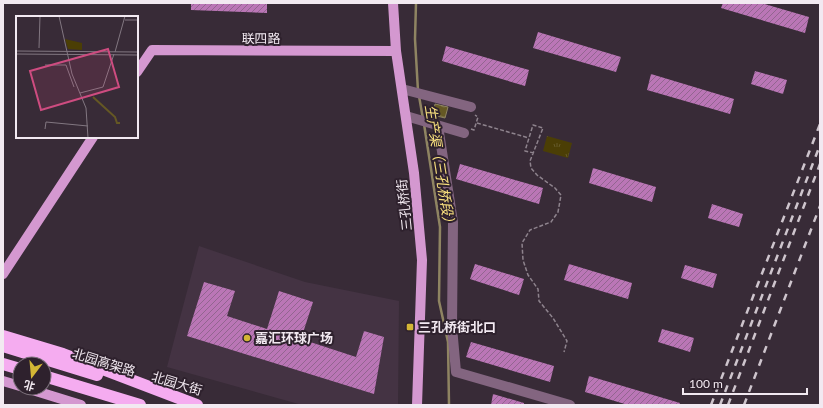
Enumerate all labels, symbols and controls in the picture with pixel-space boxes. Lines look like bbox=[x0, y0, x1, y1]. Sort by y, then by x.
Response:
inset map bbox=[16, 16, 138, 138]
street label: 联四路 bbox=[241, 30, 281, 46]
water label: 生产渠（三孔桥段） bbox=[422, 103, 459, 230]
street label: 三孔桥街 bbox=[393, 178, 415, 232]
place label: 三孔桥街北口 bbox=[418, 319, 496, 335]
marker: 三孔桥街北口 bbox=[405, 322, 415, 332]
place label: 嘉汇环球广场 bbox=[255, 330, 333, 346]
marker: 嘉汇环球广场 bbox=[242, 333, 252, 343]
street label: 北园高架路 bbox=[71, 345, 137, 379]
north arrow bbox=[12, 356, 52, 396]
street label: 北园大街 bbox=[150, 368, 204, 398]
scale bar bbox=[683, 370, 807, 396]
text: 100 m bbox=[689, 376, 723, 391]
text: 北 bbox=[22, 378, 36, 394]

